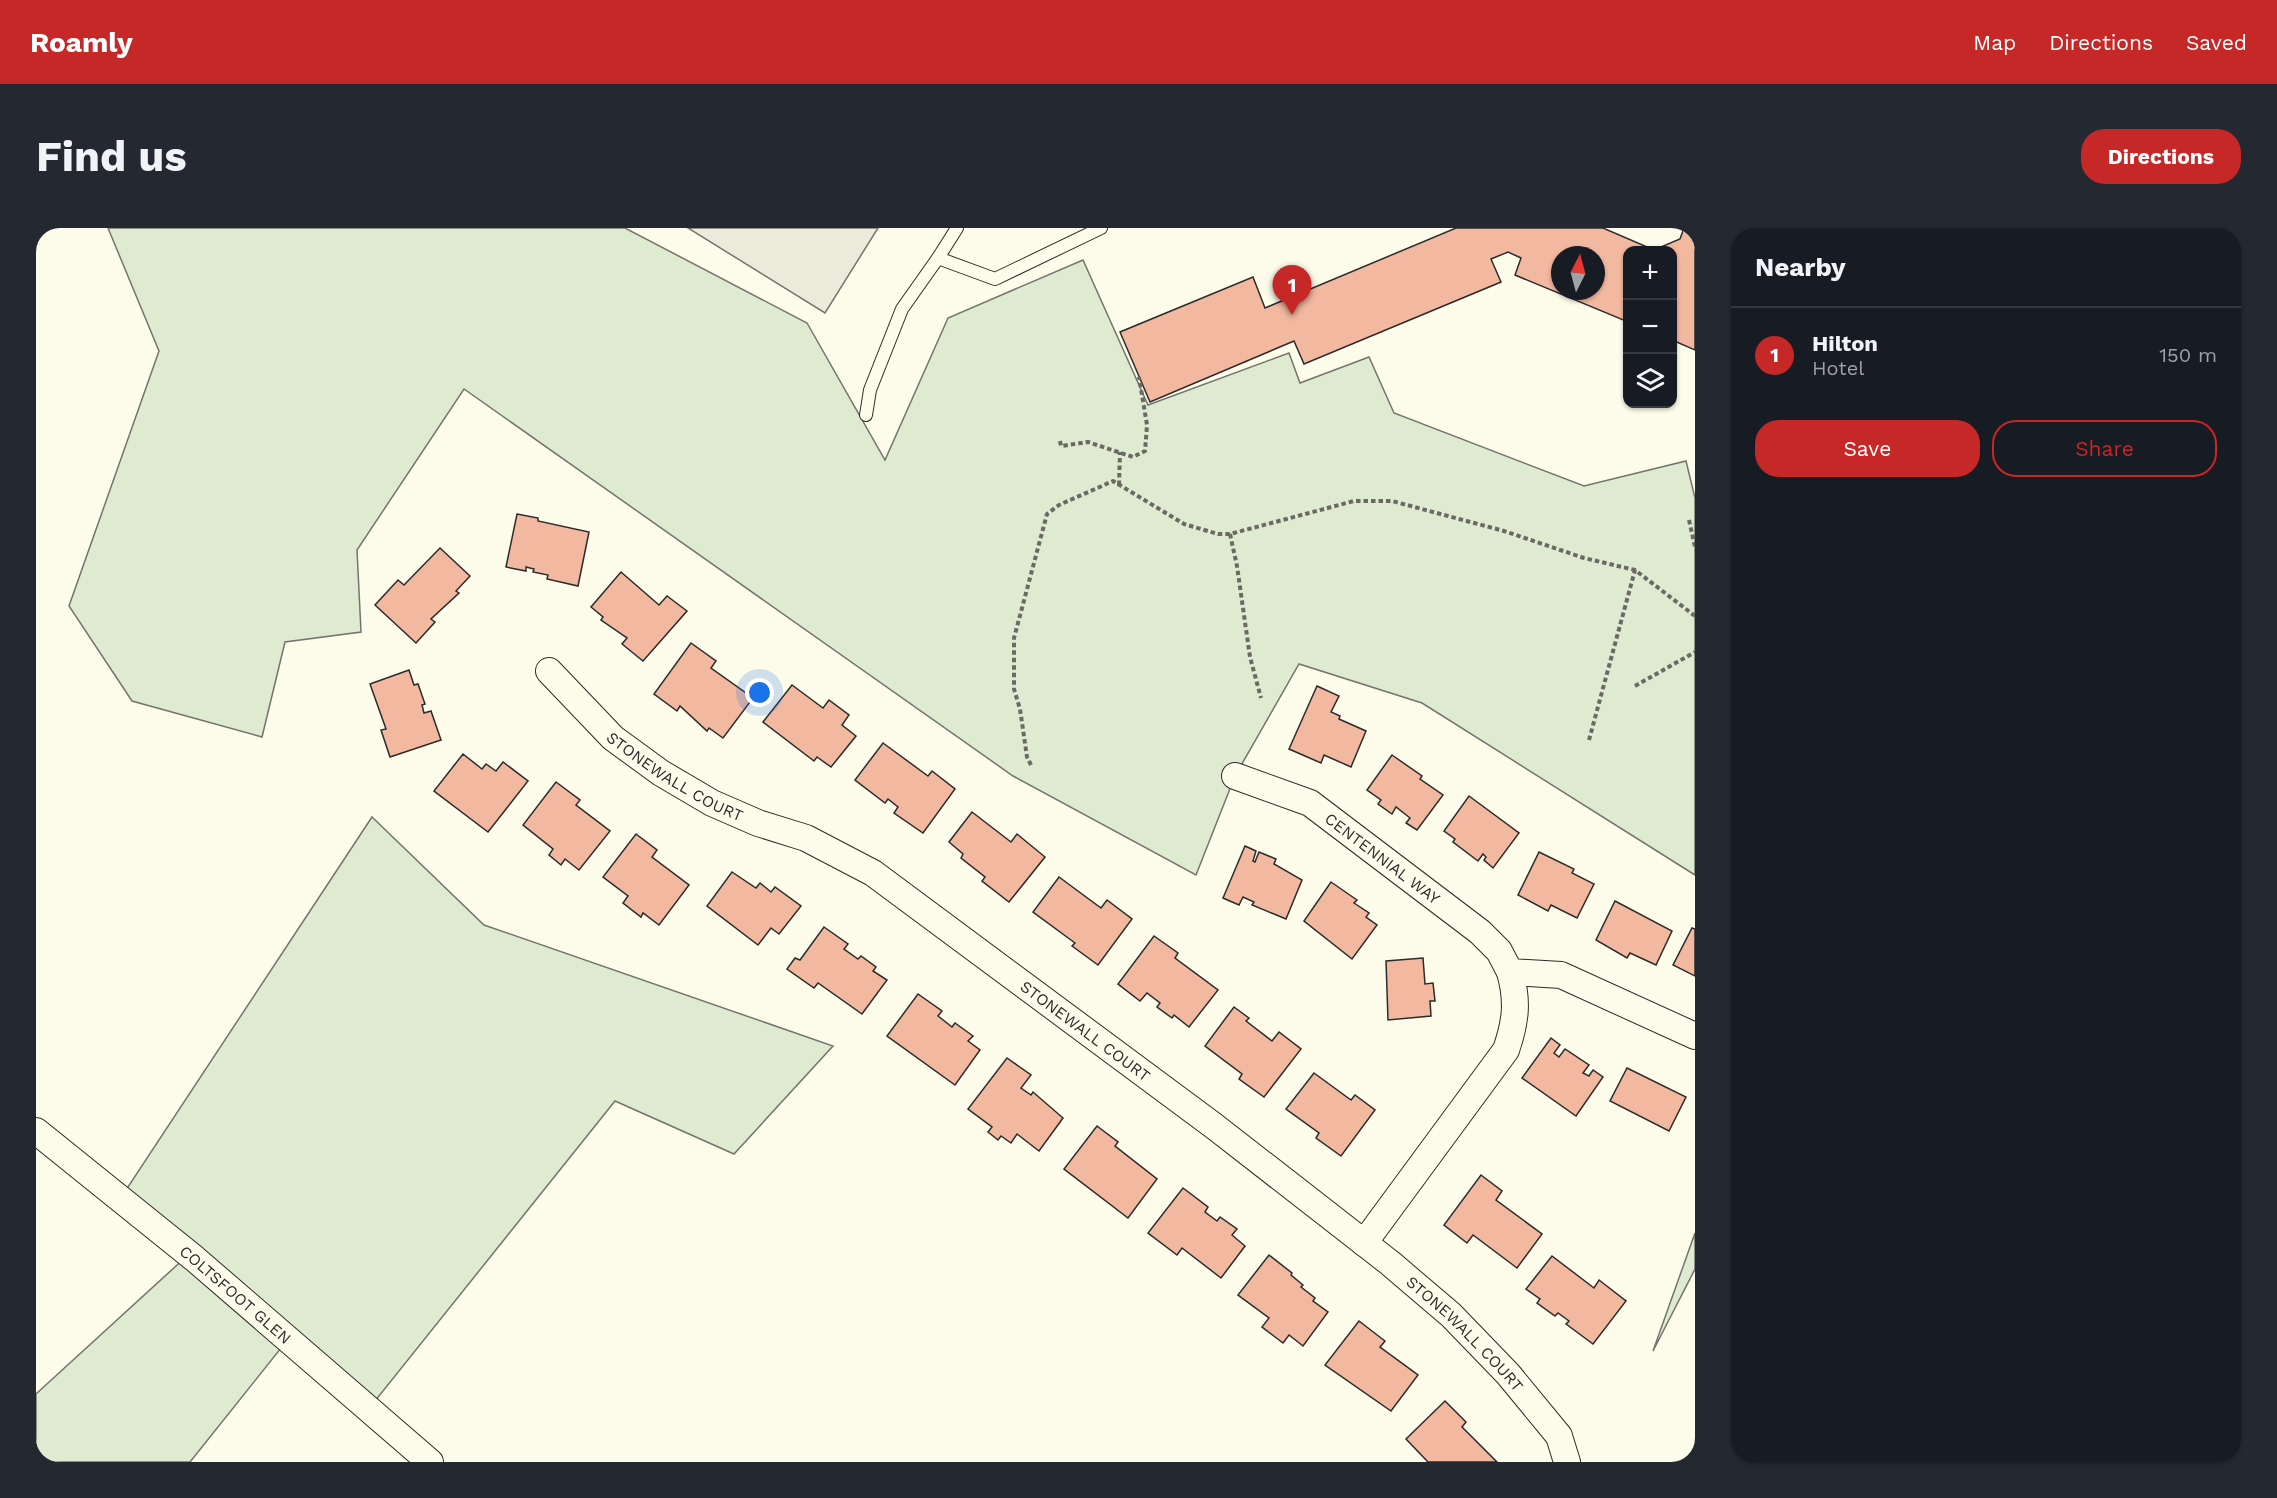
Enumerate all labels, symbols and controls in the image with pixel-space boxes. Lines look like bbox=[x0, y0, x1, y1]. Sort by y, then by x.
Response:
text: Roamly bbox=[30, 26, 133, 59]
text: Map bbox=[1973, 30, 2016, 55]
text: Directions bbox=[2049, 30, 2153, 55]
text: Saved bbox=[2186, 30, 2247, 55]
button: Directions bbox=[2081, 129, 2241, 184]
text: Find us bbox=[36, 132, 187, 181]
north arrow bbox=[1551, 246, 1605, 300]
map controls bbox=[1623, 246, 1677, 408]
button: + bbox=[1623, 246, 1677, 300]
text: Nearby bbox=[1755, 252, 1846, 282]
pin: 1 bbox=[1272, 266, 1312, 315]
button: − bbox=[1623, 300, 1677, 354]
text: Hilton bbox=[1812, 331, 1878, 356]
text: 1 bbox=[1770, 343, 1779, 367]
text: 150 m bbox=[2159, 343, 2217, 367]
button: layers bbox=[1623, 354, 1677, 408]
text: Hotel bbox=[1812, 356, 1864, 380]
button: Save bbox=[1755, 420, 1980, 477]
button: Share bbox=[1992, 420, 2217, 477]
your location bbox=[745, 678, 774, 707]
street label: STONEWALL COURT bbox=[602, 728, 746, 826]
street label: CENTENNIAL WAY bbox=[1321, 809, 1444, 908]
street label: STONEWALL COURT bbox=[1017, 977, 1154, 1086]
street label: COLTSFOOT GLEN bbox=[176, 1242, 295, 1348]
street label: STONEWALL COURT bbox=[1402, 1272, 1527, 1396]

